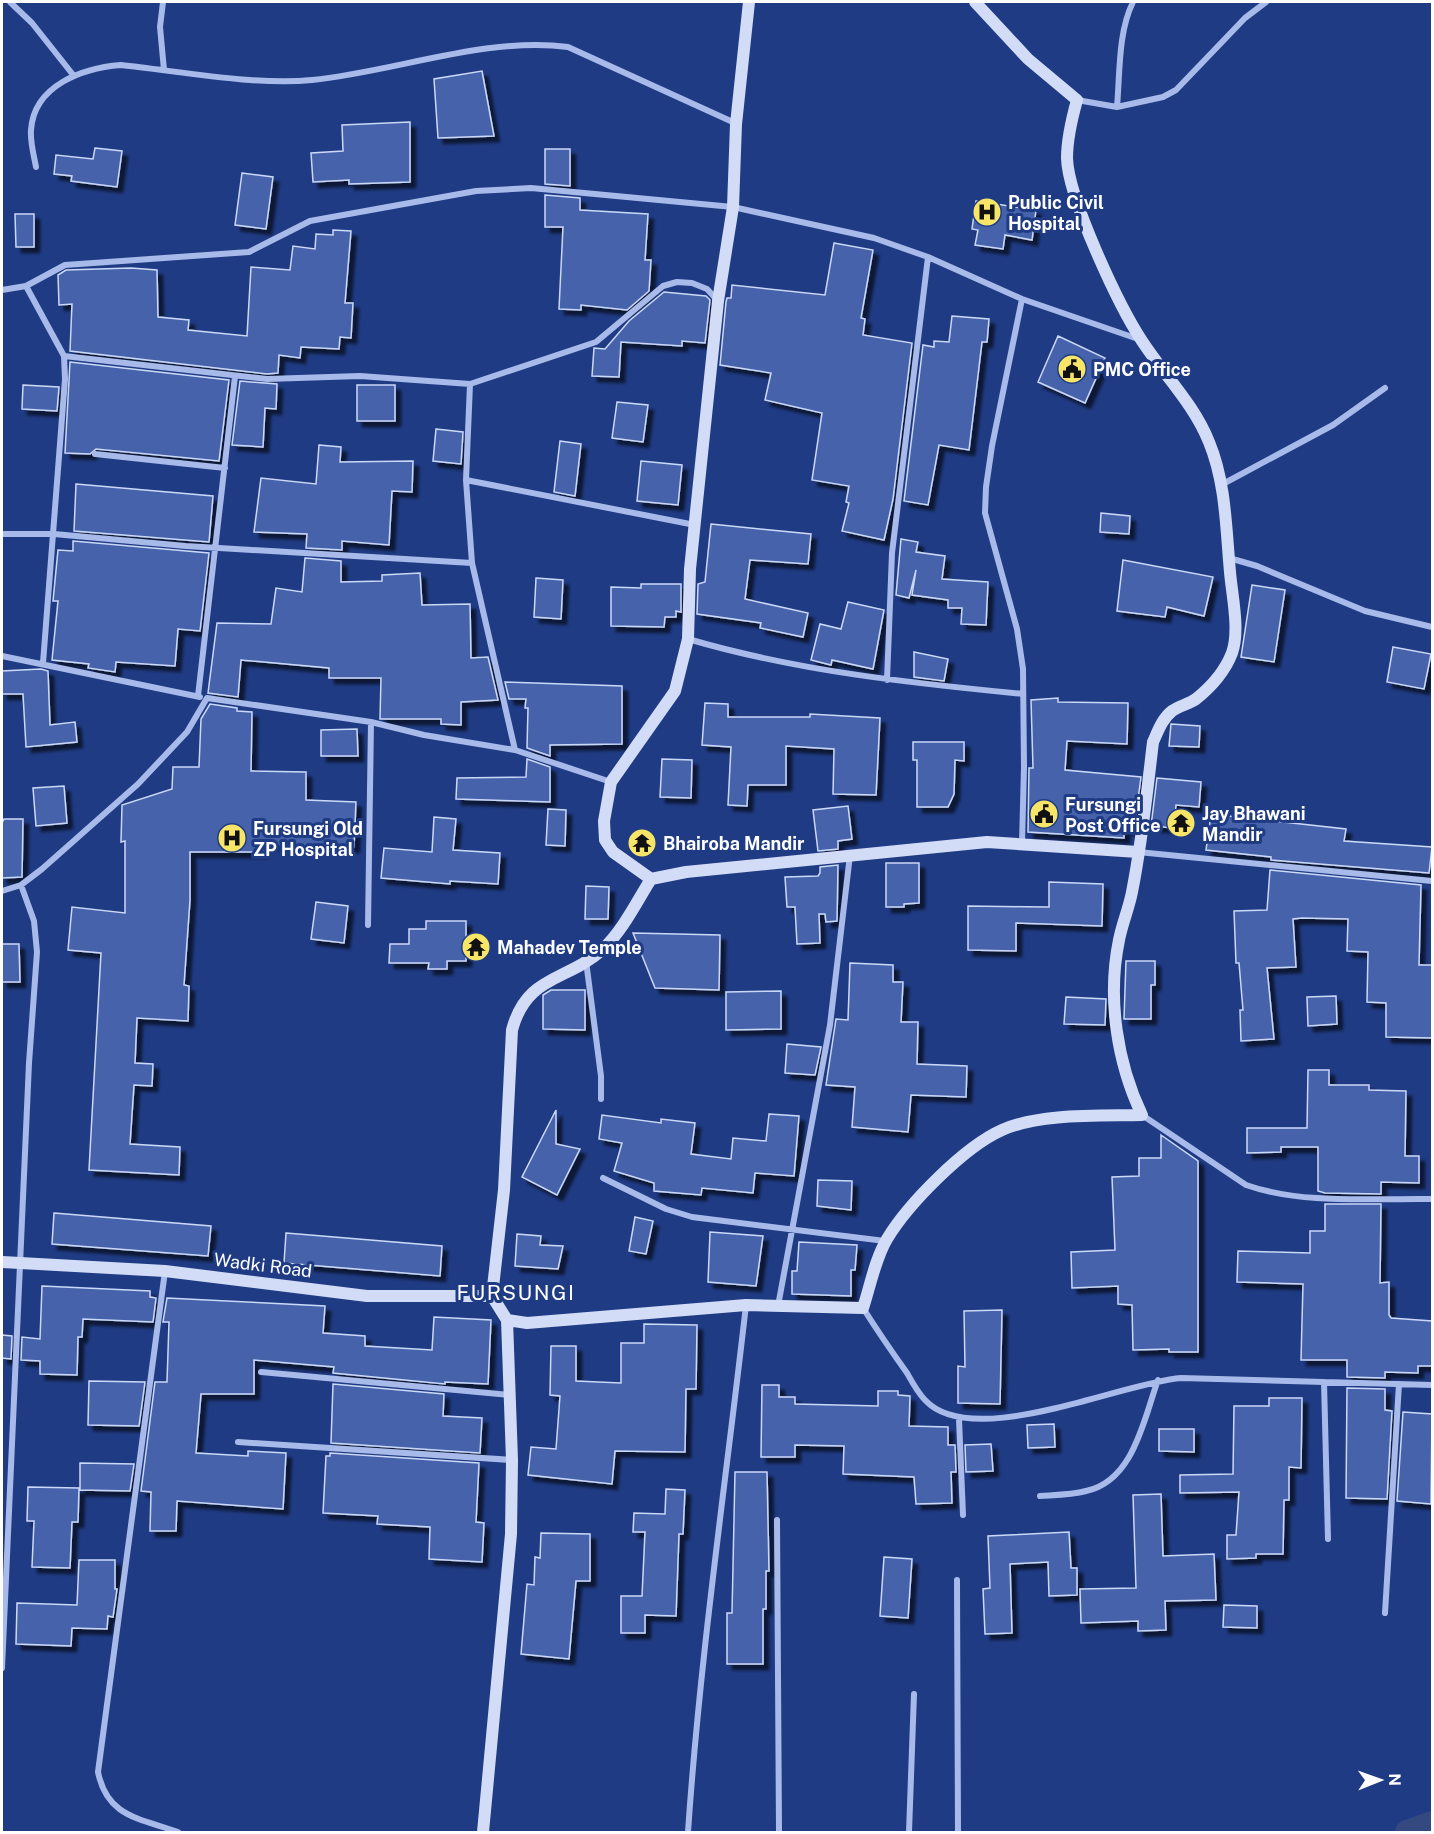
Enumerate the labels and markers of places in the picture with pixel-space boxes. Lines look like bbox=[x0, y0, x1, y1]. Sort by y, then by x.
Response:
place label: Public Civil Hospital bbox=[1008, 192, 1104, 234]
hospital icon: Public Civil Hospital bbox=[971, 196, 1003, 228]
public building icon: PMC Office bbox=[1056, 353, 1088, 385]
place label: PMC Office bbox=[1093, 359, 1191, 380]
place label: Fursungi Post Office bbox=[1065, 794, 1161, 836]
public building icon: Fursungi Post Office bbox=[1028, 798, 1060, 830]
place label: Jay Bhawani Mandir bbox=[1202, 803, 1306, 845]
temple icon: Jay Bhawani Mandir bbox=[1165, 807, 1197, 839]
place label: Fursungi Old ZP Hospital bbox=[253, 818, 363, 860]
hospital icon: Fursungi Old ZP Hospital bbox=[216, 822, 248, 854]
temple icon: Bhairoba Mandir bbox=[626, 827, 658, 859]
place label: Bhairoba Mandir bbox=[663, 833, 805, 854]
temple icon: Mahadev Temple bbox=[460, 931, 492, 963]
place label: Mahadev Temple bbox=[497, 937, 642, 958]

